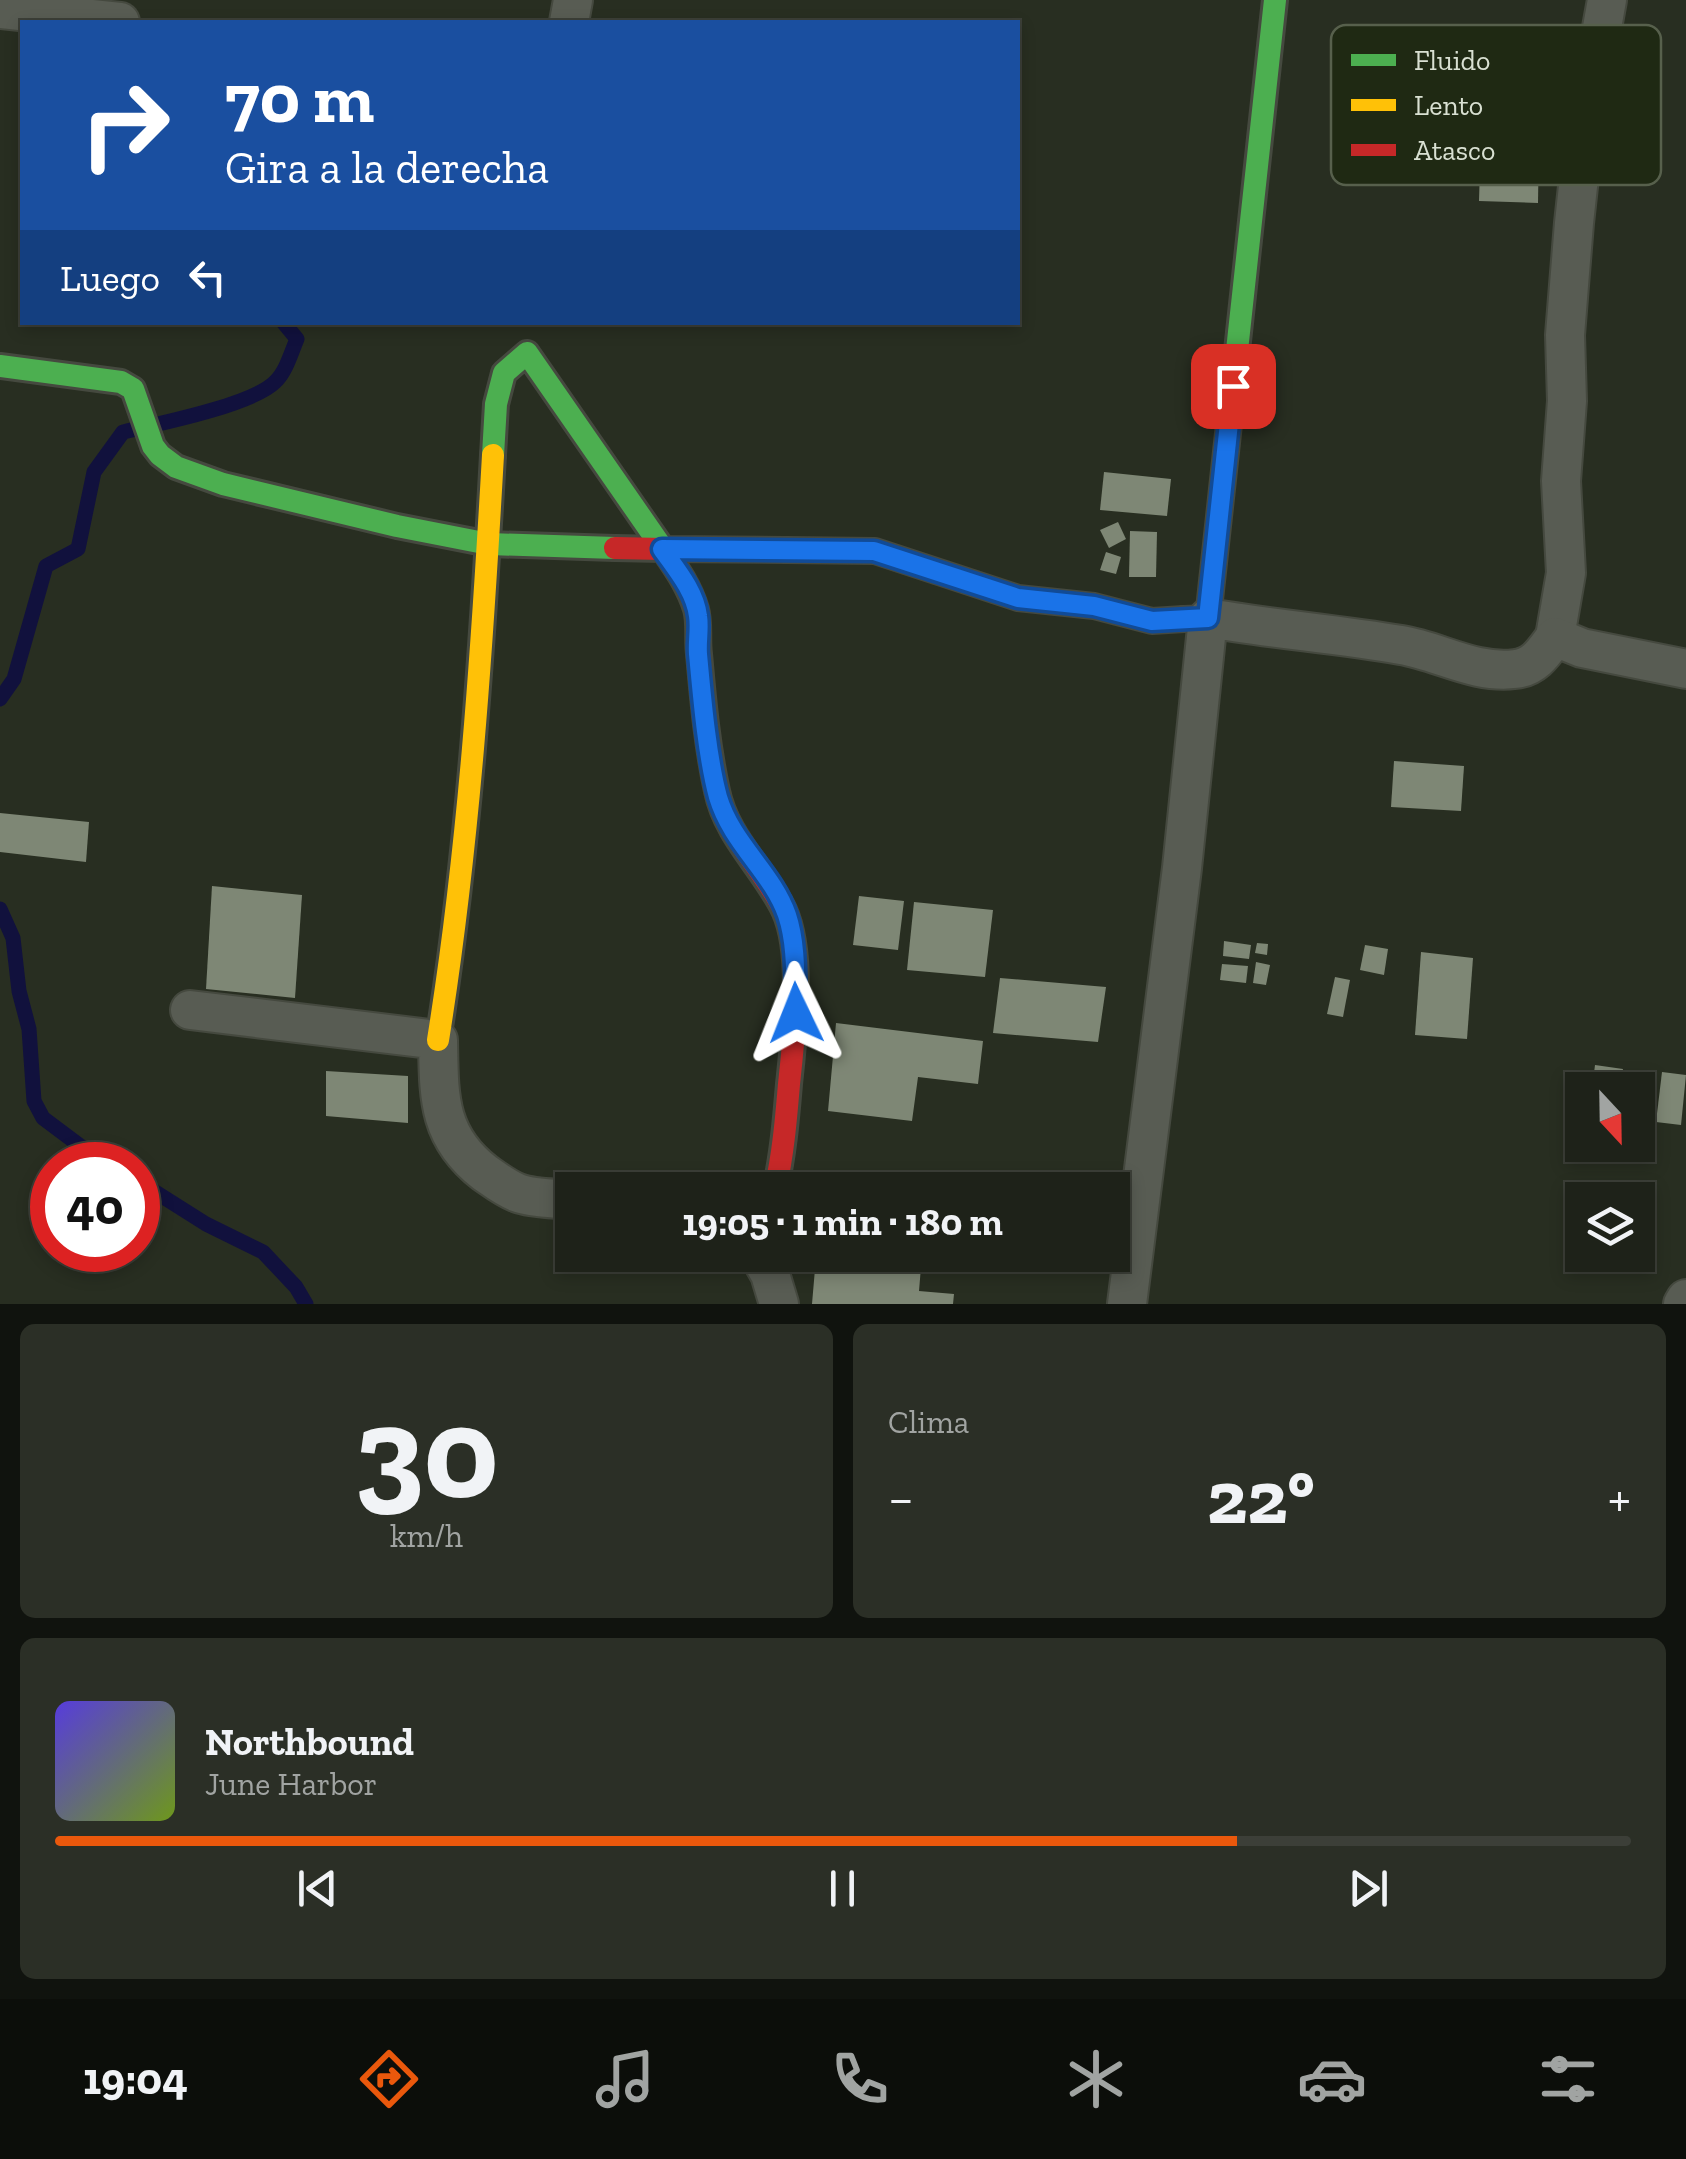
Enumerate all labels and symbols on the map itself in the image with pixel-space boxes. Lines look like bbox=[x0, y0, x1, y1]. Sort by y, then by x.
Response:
legend bbox=[1331, 25, 1661, 185]
text: Fluido bbox=[1414, 44, 1490, 77]
text: Lento bbox=[1414, 89, 1483, 122]
text: Atasco bbox=[1414, 134, 1495, 167]
pin bbox=[1191, 344, 1276, 429]
position arrow bbox=[744, 961, 848, 1065]
north arrow bbox=[1565, 1072, 1655, 1162]
speed limit sign: 40 bbox=[30, 1142, 160, 1272]

